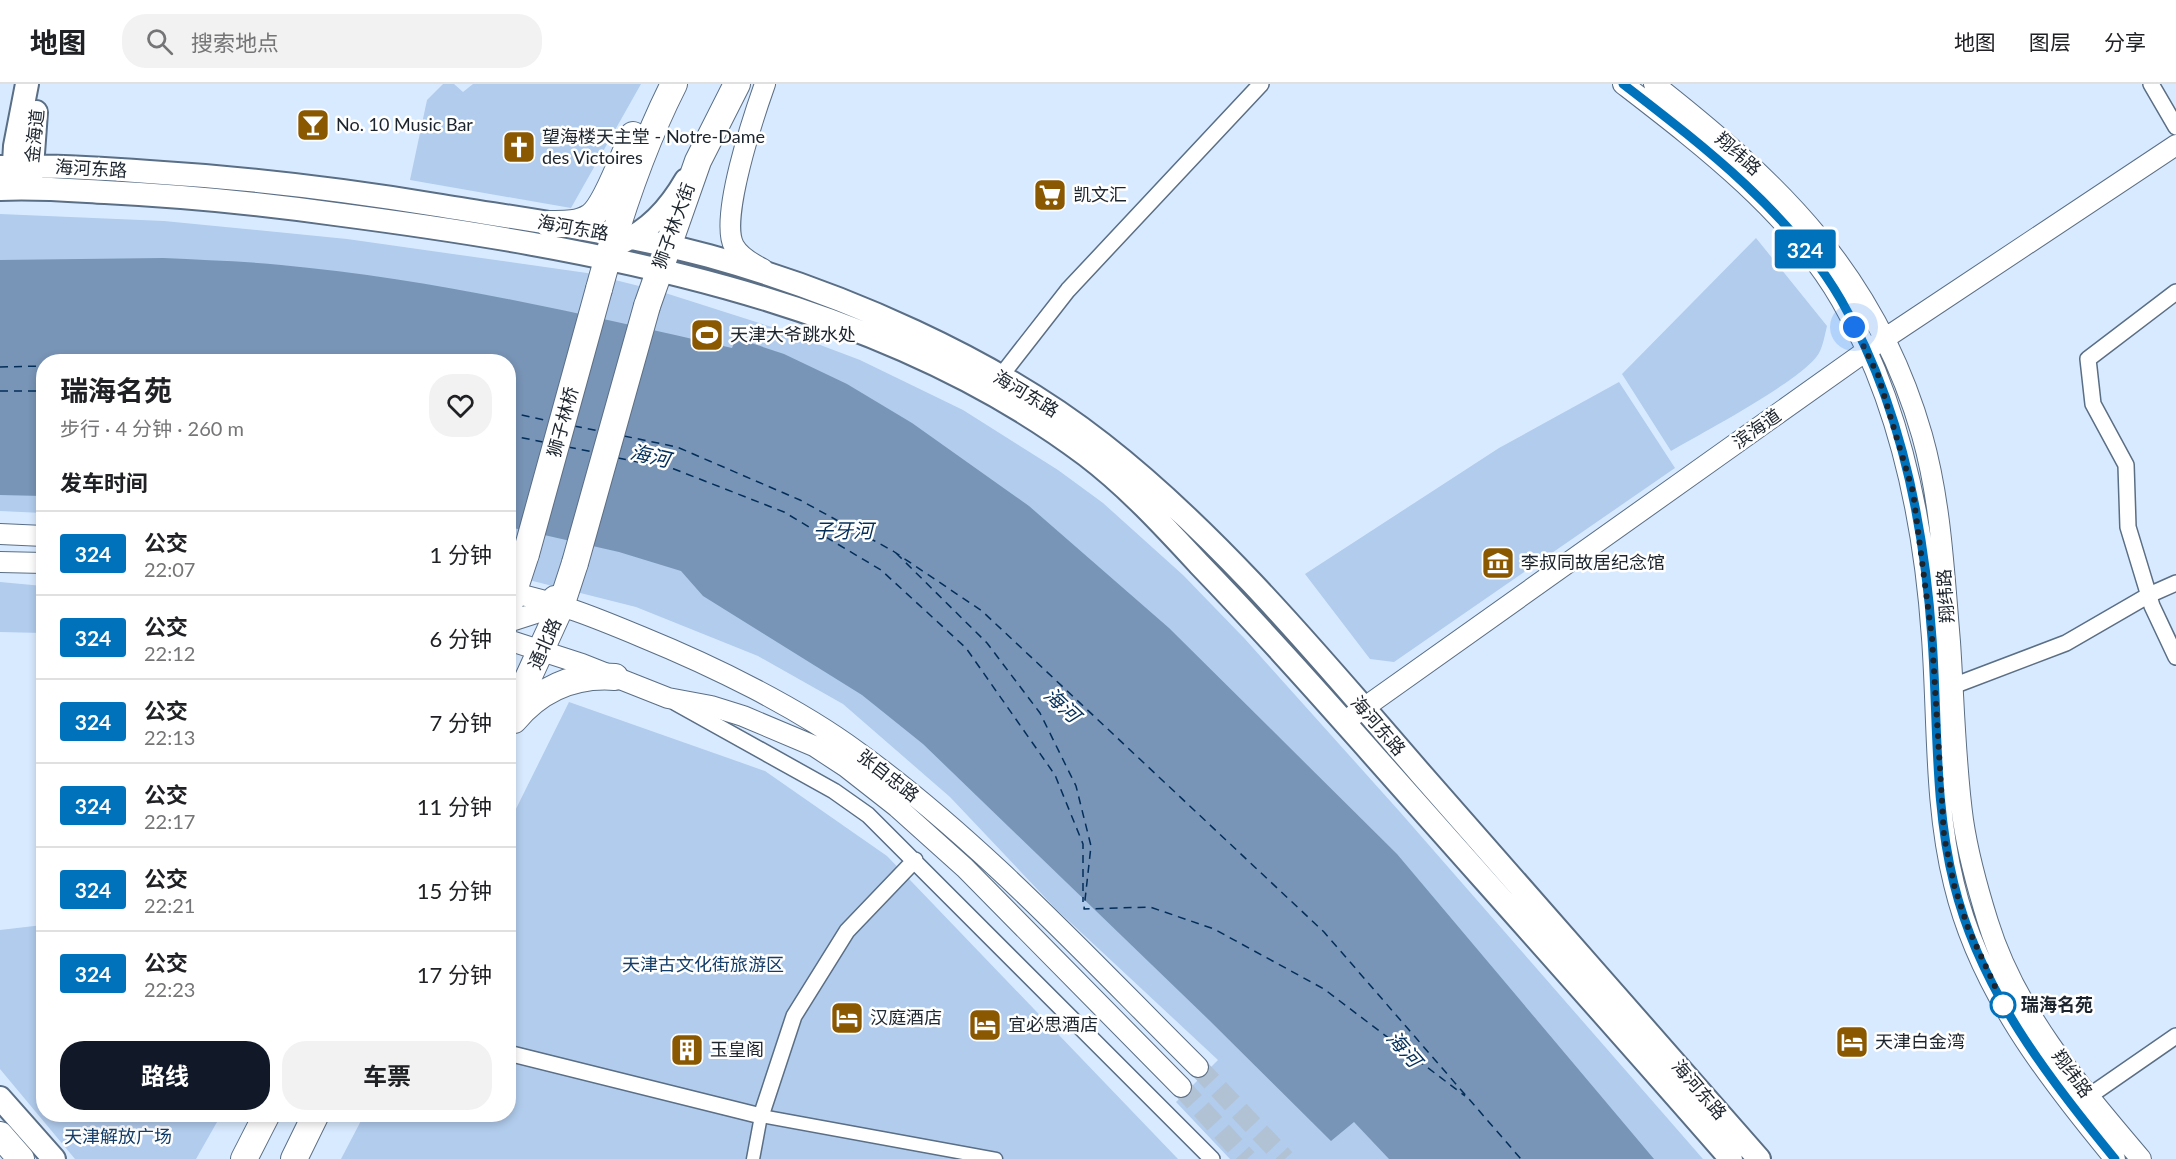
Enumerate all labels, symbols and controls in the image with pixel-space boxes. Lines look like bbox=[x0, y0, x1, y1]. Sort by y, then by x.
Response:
search box bbox=[122, 14, 542, 68]
text: 地图 bbox=[30, 25, 86, 59]
icon: search bbox=[143, 25, 176, 58]
text: 搜索地点 bbox=[191, 29, 279, 56]
text: 地图 bbox=[1954, 29, 1996, 54]
text: 图层 bbox=[2029, 29, 2071, 54]
text: 分享 bbox=[2104, 29, 2146, 54]
bar icon: No. 10 Music Bar bbox=[295, 107, 331, 143]
street label: 金海道 bbox=[20, 108, 48, 164]
place label: No. 10 Music Bar bbox=[336, 113, 473, 135]
place label: 望海楼天主堂 - Notre-Dame des Victoires bbox=[542, 125, 765, 168]
street label: 翔纬路 bbox=[1711, 127, 1766, 179]
church icon: 望海楼天主堂 - Notre-Dame des Victoires bbox=[501, 129, 537, 165]
street label: 海河东路 bbox=[55, 155, 128, 181]
supermarket icon: 凯文汇 bbox=[1032, 177, 1068, 213]
street label: 狮子林大街 bbox=[647, 180, 699, 272]
place label: 凯文汇 bbox=[1073, 183, 1127, 205]
street label: 海河东路 bbox=[536, 210, 611, 244]
line badge: 324 bbox=[1770, 230, 1840, 268]
text: 324 bbox=[1787, 237, 1823, 262]
your location bbox=[1839, 312, 1869, 342]
sports icon: 天津大爷跳水处 bbox=[689, 317, 725, 353]
place label: 天津大爷跳水处 bbox=[730, 323, 856, 345]
street label: 海河东路 bbox=[990, 365, 1063, 421]
text: 瑞海名苑 bbox=[60, 373, 172, 407]
button: heart bbox=[429, 374, 492, 437]
street label: 狮子林桥 bbox=[542, 384, 582, 459]
street label: 滨海道 bbox=[1728, 404, 1785, 453]
text: 步行 · 4 分钟 · 260 m bbox=[60, 416, 244, 440]
water label: 海河 bbox=[628, 439, 676, 472]
text: 发车时间 bbox=[60, 469, 148, 496]
water label: 子牙河 bbox=[813, 518, 877, 542]
text: 公交 bbox=[144, 529, 188, 556]
text: 324 bbox=[75, 541, 111, 566]
text: 1 分钟 bbox=[430, 541, 492, 568]
museum icon: 李叔同故居纪念馆 bbox=[1480, 545, 1516, 581]
place label: 李叔同故居纪念馆 bbox=[1521, 551, 1665, 573]
text: 22:07 bbox=[144, 557, 195, 581]
street label: 翔纬路 bbox=[1932, 568, 1958, 624]
text: 公交 bbox=[144, 613, 188, 640]
street label: 通北路 bbox=[523, 614, 565, 673]
text: 324 bbox=[75, 625, 111, 650]
text: 6 分钟 bbox=[430, 625, 492, 652]
text: 22:12 bbox=[144, 641, 195, 665]
water label: 海河 bbox=[1040, 682, 1088, 729]
street label: 海河东路 bbox=[1347, 691, 1411, 760]
text: 公交 bbox=[144, 697, 188, 724]
text: 324 bbox=[75, 709, 111, 734]
text: 7 分钟 bbox=[430, 709, 492, 736]
text: 22:13 bbox=[144, 725, 195, 749]
street label: 张自忠路 bbox=[853, 744, 924, 806]
text: 公交 bbox=[144, 781, 188, 808]
text: 324 bbox=[75, 793, 111, 818]
text: 11 分钟 bbox=[417, 793, 492, 820]
text: 22:17 bbox=[144, 809, 195, 833]
text: 公交 bbox=[144, 865, 188, 892]
text: 324 bbox=[75, 877, 111, 902]
text: 15 分钟 bbox=[417, 877, 492, 904]
text: 22:21 bbox=[144, 893, 195, 917]
text: 公交 bbox=[144, 949, 188, 976]
park label: 天津古文化街旅游区 bbox=[622, 953, 784, 975]
text: 324 bbox=[75, 961, 111, 986]
text: 17 分钟 bbox=[417, 961, 492, 988]
text: 22:23 bbox=[144, 977, 195, 1001]
marker: 瑞海名苑 bbox=[1990, 992, 2016, 1018]
place label: 瑞海名苑 bbox=[2021, 993, 2093, 1015]
hotel icon: 汉庭酒店 bbox=[829, 1000, 865, 1036]
place label: 汉庭酒店 bbox=[870, 1006, 942, 1028]
hotel icon: 宜必思酒店 bbox=[967, 1007, 1003, 1043]
place label: 宜必思酒店 bbox=[1008, 1013, 1098, 1035]
hotel icon: 天津白金湾 bbox=[1834, 1024, 1870, 1060]
water label: 海河 bbox=[1383, 1025, 1430, 1074]
place label: 天津白金湾 bbox=[1875, 1030, 1965, 1052]
building icon: 玉皇阁 bbox=[669, 1032, 705, 1068]
place label: 玉皇阁 bbox=[710, 1038, 764, 1060]
button: 路线 bbox=[60, 1041, 270, 1110]
button: 车票 bbox=[282, 1041, 492, 1110]
street label: 翔纬路 bbox=[2048, 1045, 2098, 1102]
street label: 海河东路 bbox=[1668, 1055, 1732, 1124]
park label: 天津解放广场 bbox=[64, 1125, 172, 1147]

